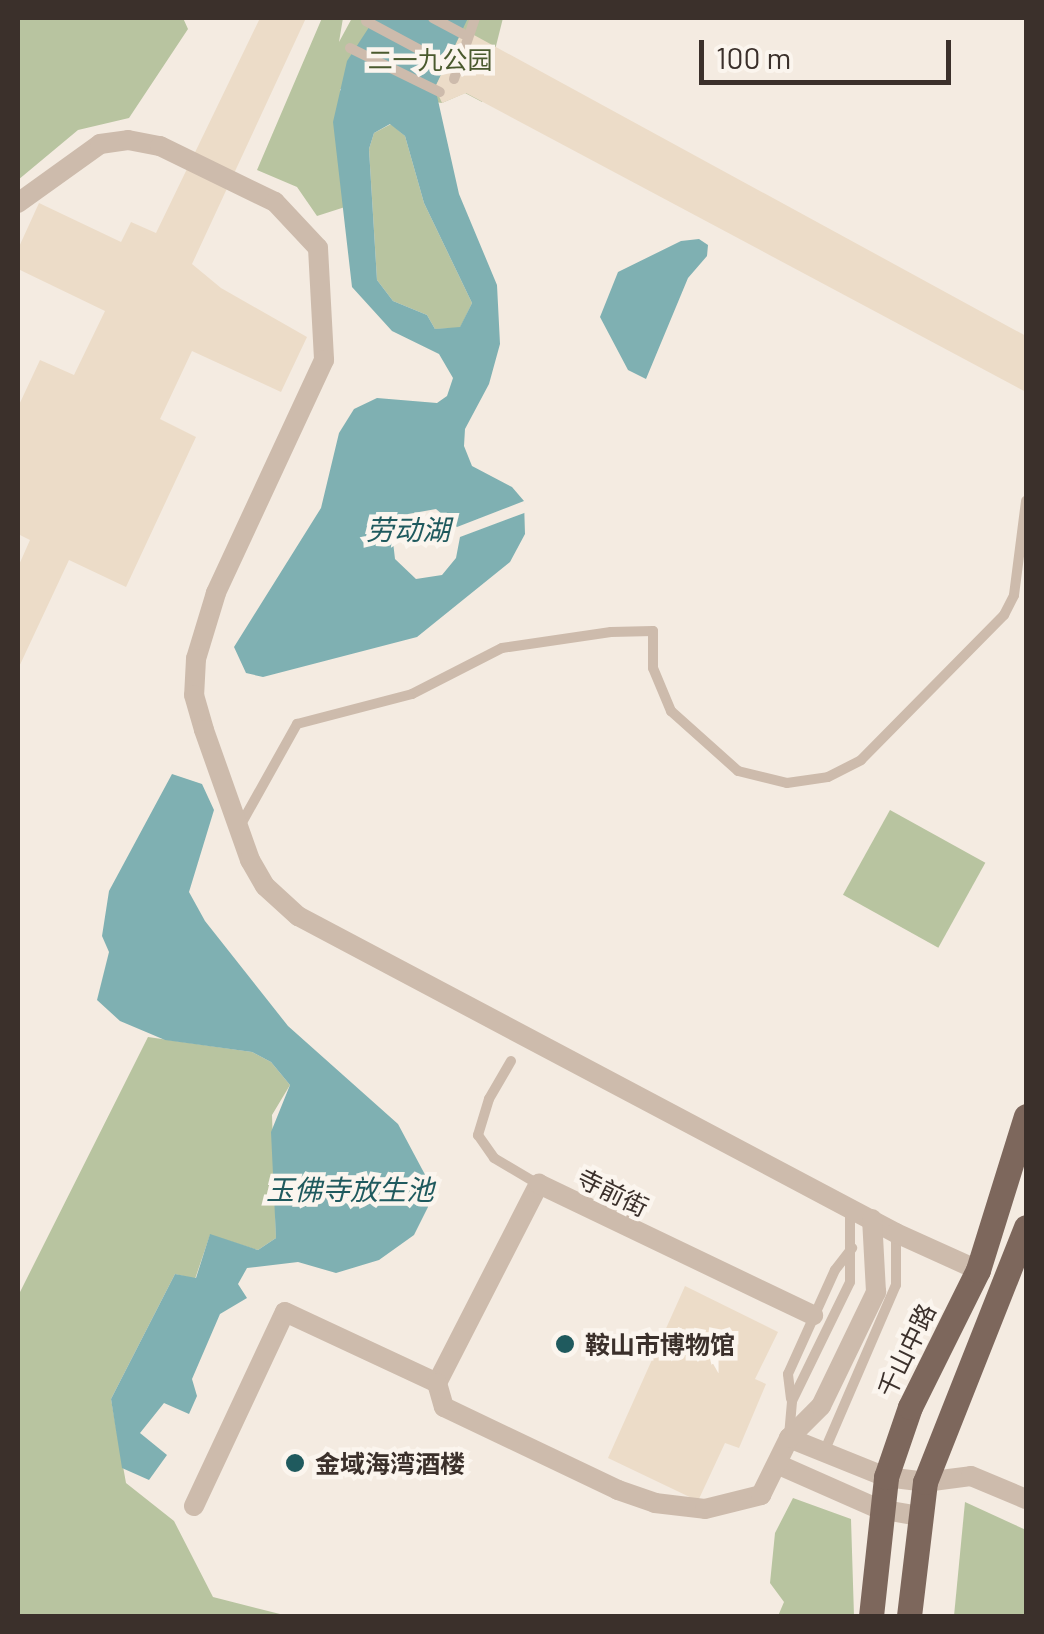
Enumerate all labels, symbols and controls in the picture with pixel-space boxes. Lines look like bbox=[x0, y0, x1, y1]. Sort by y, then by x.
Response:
scale bar bbox=[704, 20, 956, 82]
text: 100 m bbox=[716, 39, 791, 75]
park label: 二一九公园 bbox=[368, 44, 492, 74]
water label: 劳动湖 bbox=[366, 512, 450, 546]
street label: 寺前街 bbox=[573, 1162, 653, 1222]
water label: 玉佛寺放生池 bbox=[266, 1172, 434, 1206]
street label: 千山中路 bbox=[871, 1298, 941, 1402]
place label: 鞍山市博物馆 bbox=[585, 1329, 735, 1359]
marker: 鞍山市博物馆 bbox=[554, 1333, 576, 1355]
place label: 金域海湾酒楼 bbox=[315, 1448, 465, 1478]
marker: 金域海湾酒楼 bbox=[284, 1452, 306, 1474]

